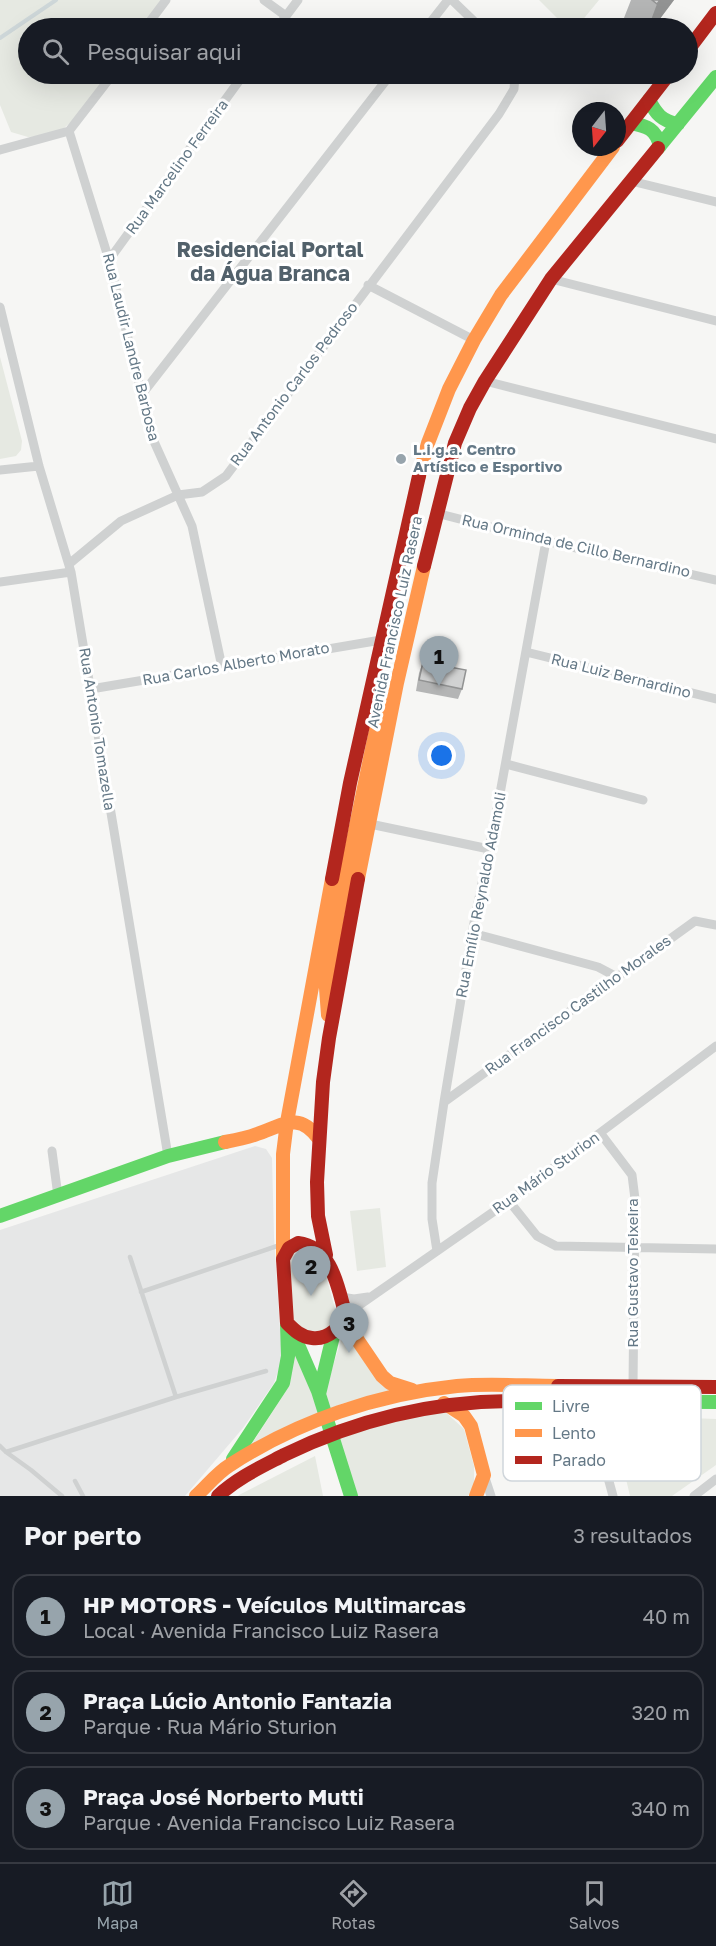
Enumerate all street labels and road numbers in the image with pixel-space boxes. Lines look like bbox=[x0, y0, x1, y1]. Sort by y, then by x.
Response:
street label: Rua Marcelino Ferreira bbox=[121, 96, 231, 237]
street label: Rua Laudir Landre Barbosa bbox=[100, 251, 164, 443]
street label: Rua Antonio Carlos Pedroso bbox=[226, 298, 361, 469]
street label: Rua Orminda de Cillo Bernardino bbox=[460, 510, 692, 580]
street label: Avenida Francisco Luiz Rasera bbox=[363, 514, 425, 729]
street label: Rua Carlos Alberto Morato bbox=[141, 638, 331, 688]
street label: Rua Antonio Tomazella bbox=[76, 646, 120, 811]
street label: Rua Luiz Bernardino bbox=[549, 649, 693, 701]
street label: Rua Emílio Reynaldo Adamoli bbox=[451, 790, 509, 999]
street label: Rua Francisco Castilho Morales bbox=[481, 931, 674, 1078]
street label: Rua Mário Sturion bbox=[488, 1127, 602, 1217]
street label: Rua Gustavo Teixeira bbox=[623, 1198, 641, 1348]

